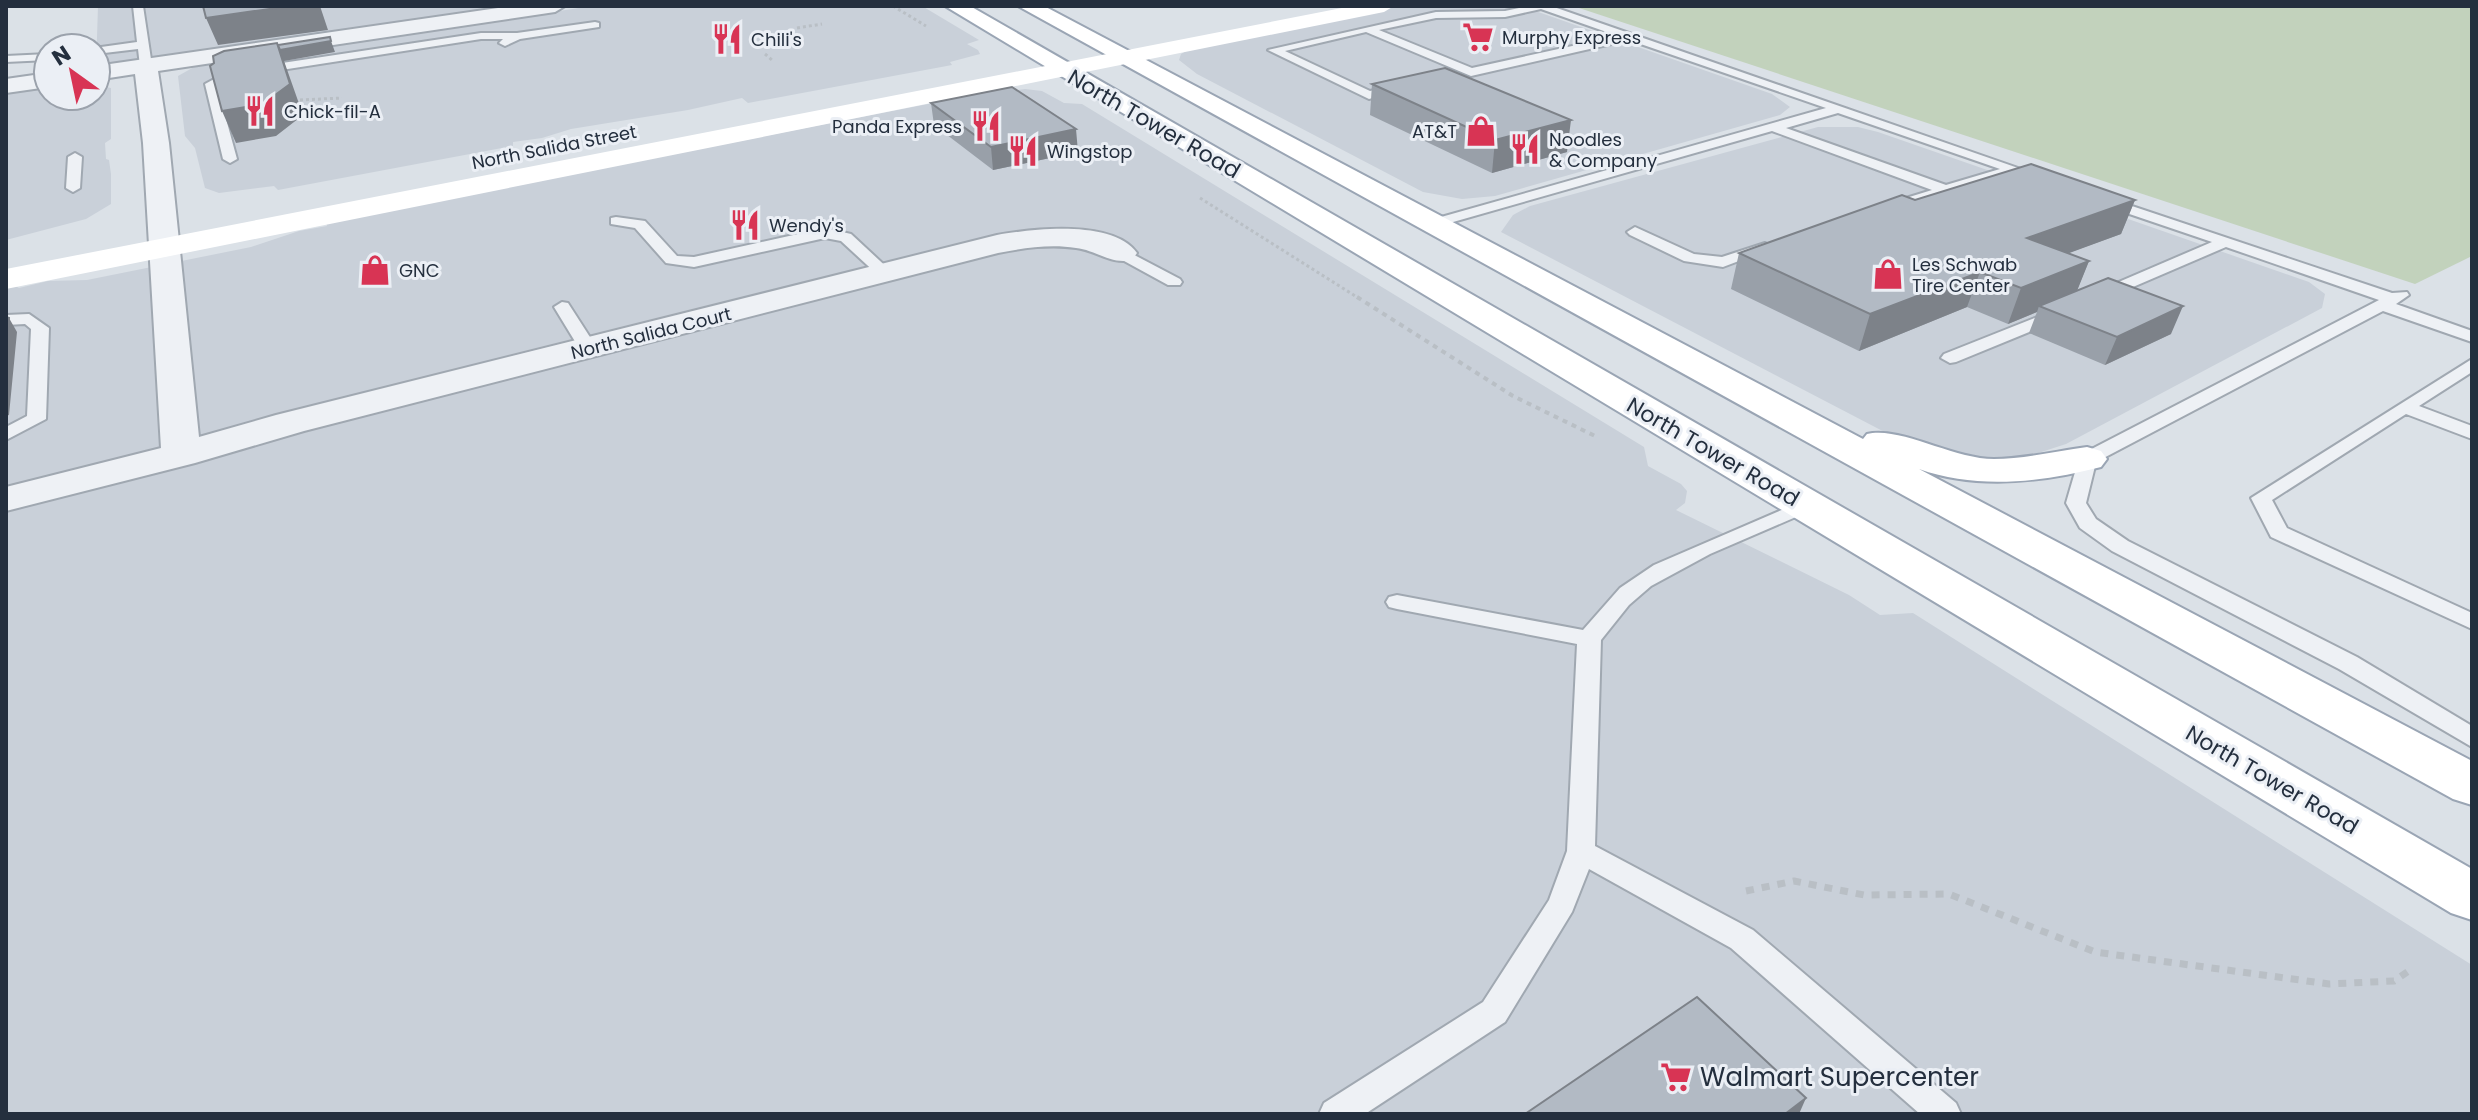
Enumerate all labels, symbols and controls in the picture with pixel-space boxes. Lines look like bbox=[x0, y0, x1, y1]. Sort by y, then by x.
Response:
supermarket icon: Murphy Express bbox=[1461, 20, 1495, 54]
restaurant icon: Chili's bbox=[710, 22, 744, 56]
place label: Murphy Express bbox=[1502, 25, 1641, 50]
place label: Chili's bbox=[751, 27, 802, 52]
north arrow bbox=[32, 32, 112, 112]
text: N bbox=[46, 38, 77, 73]
street label: North Tower Road bbox=[1062, 62, 1246, 186]
restaurant icon: Chick-fil-A bbox=[243, 94, 277, 128]
place label: Chick-fil-A bbox=[284, 99, 381, 124]
restaurant icon: Panda Express bbox=[969, 109, 1003, 143]
place label: Panda Express bbox=[832, 114, 962, 139]
shop icon: AT&T bbox=[1464, 114, 1498, 148]
street label: North Salida Street bbox=[470, 119, 638, 175]
place label: AT&T bbox=[1412, 119, 1457, 144]
place label: Noodles & Company bbox=[1549, 127, 1657, 173]
restaurant icon: Noodles & Company bbox=[1508, 132, 1542, 166]
restaurant icon: Wingstop bbox=[1006, 134, 1040, 168]
place label: Wingstop bbox=[1047, 139, 1132, 164]
restaurant icon: Wendy's bbox=[728, 208, 762, 242]
place label: Wendy's bbox=[769, 213, 844, 238]
place label: Les Schwab Tire Center bbox=[1912, 252, 2017, 298]
shop icon: GNC bbox=[358, 253, 392, 287]
shop icon: Les Schwab Tire Center bbox=[1871, 257, 1905, 291]
place label: GNC bbox=[399, 258, 440, 283]
street label: North Salida Court bbox=[568, 301, 734, 365]
street label: North Tower Road bbox=[1621, 390, 1805, 514]
street label: North Tower Road bbox=[2180, 718, 2364, 842]
place label: Walmart Supercenter bbox=[1700, 1059, 1979, 1095]
supermarket icon: Walmart Supercenter bbox=[1659, 1060, 1693, 1094]

